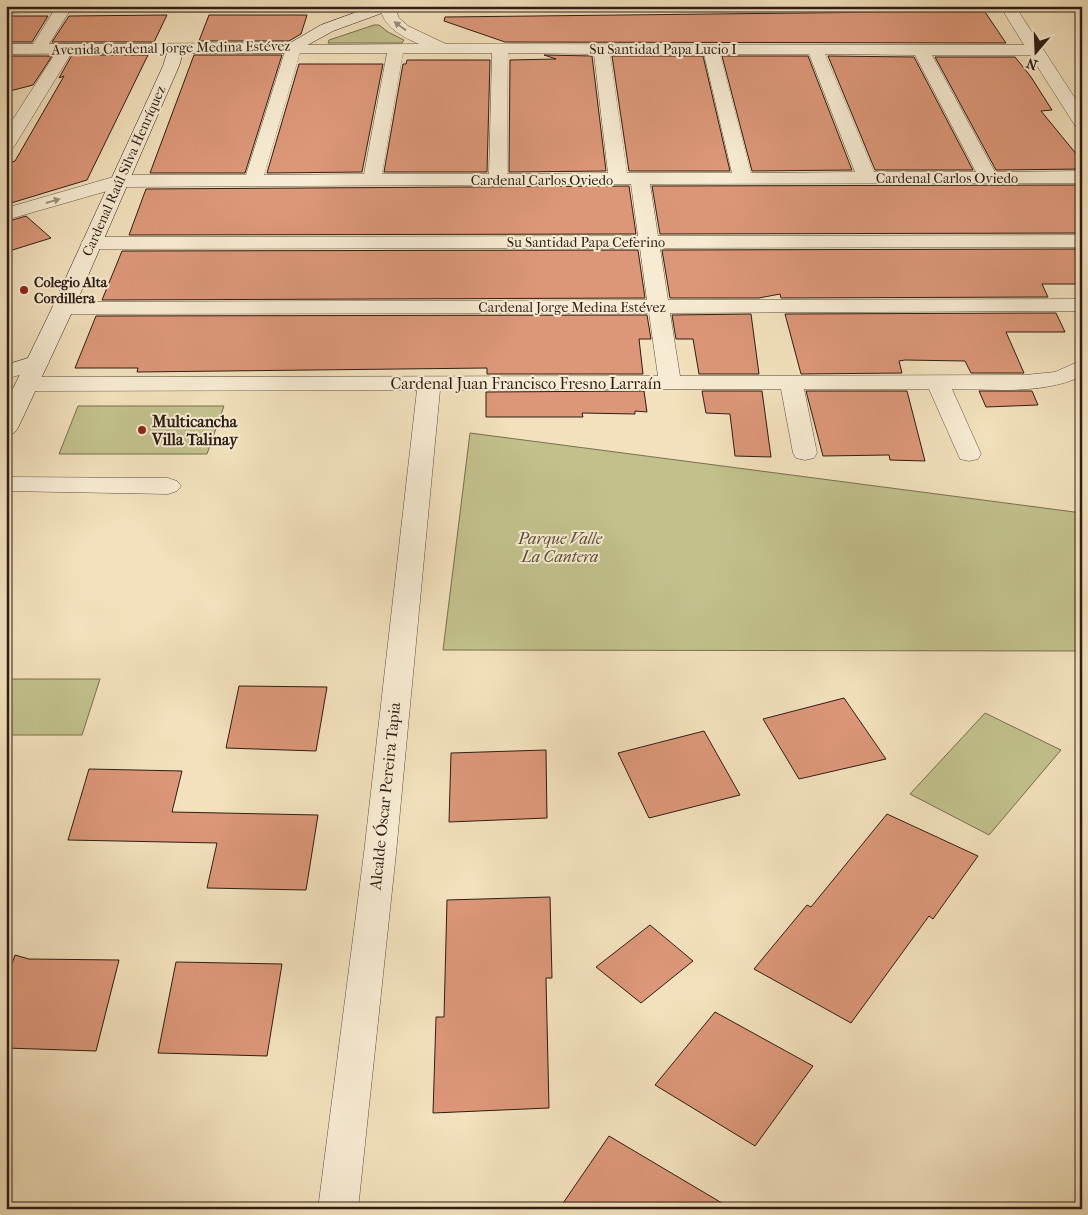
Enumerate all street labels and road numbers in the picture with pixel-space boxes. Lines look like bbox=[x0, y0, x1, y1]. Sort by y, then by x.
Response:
street label: Avenida Cardenal Jorge Medina Estévez bbox=[50, 37, 291, 59]
street label: Su Santidad Papa Lucio I bbox=[589, 41, 737, 58]
street label: Cardenal Raúl Silva Henríquez bbox=[79, 83, 169, 259]
street label: Cardenal Carlos Oviedo bbox=[876, 170, 1018, 187]
street label: Cardenal Carlos Oviedo bbox=[471, 172, 613, 189]
street label: Su Santidad Papa Ceferino bbox=[507, 234, 665, 251]
street label: Cardenal Jorge Medina Estévez bbox=[478, 299, 666, 316]
street label: Cardenal Juan Francisco Fresno Larraín bbox=[390, 374, 662, 393]
street label: Alcalde Óscar Pereira Tapia bbox=[365, 701, 404, 892]

